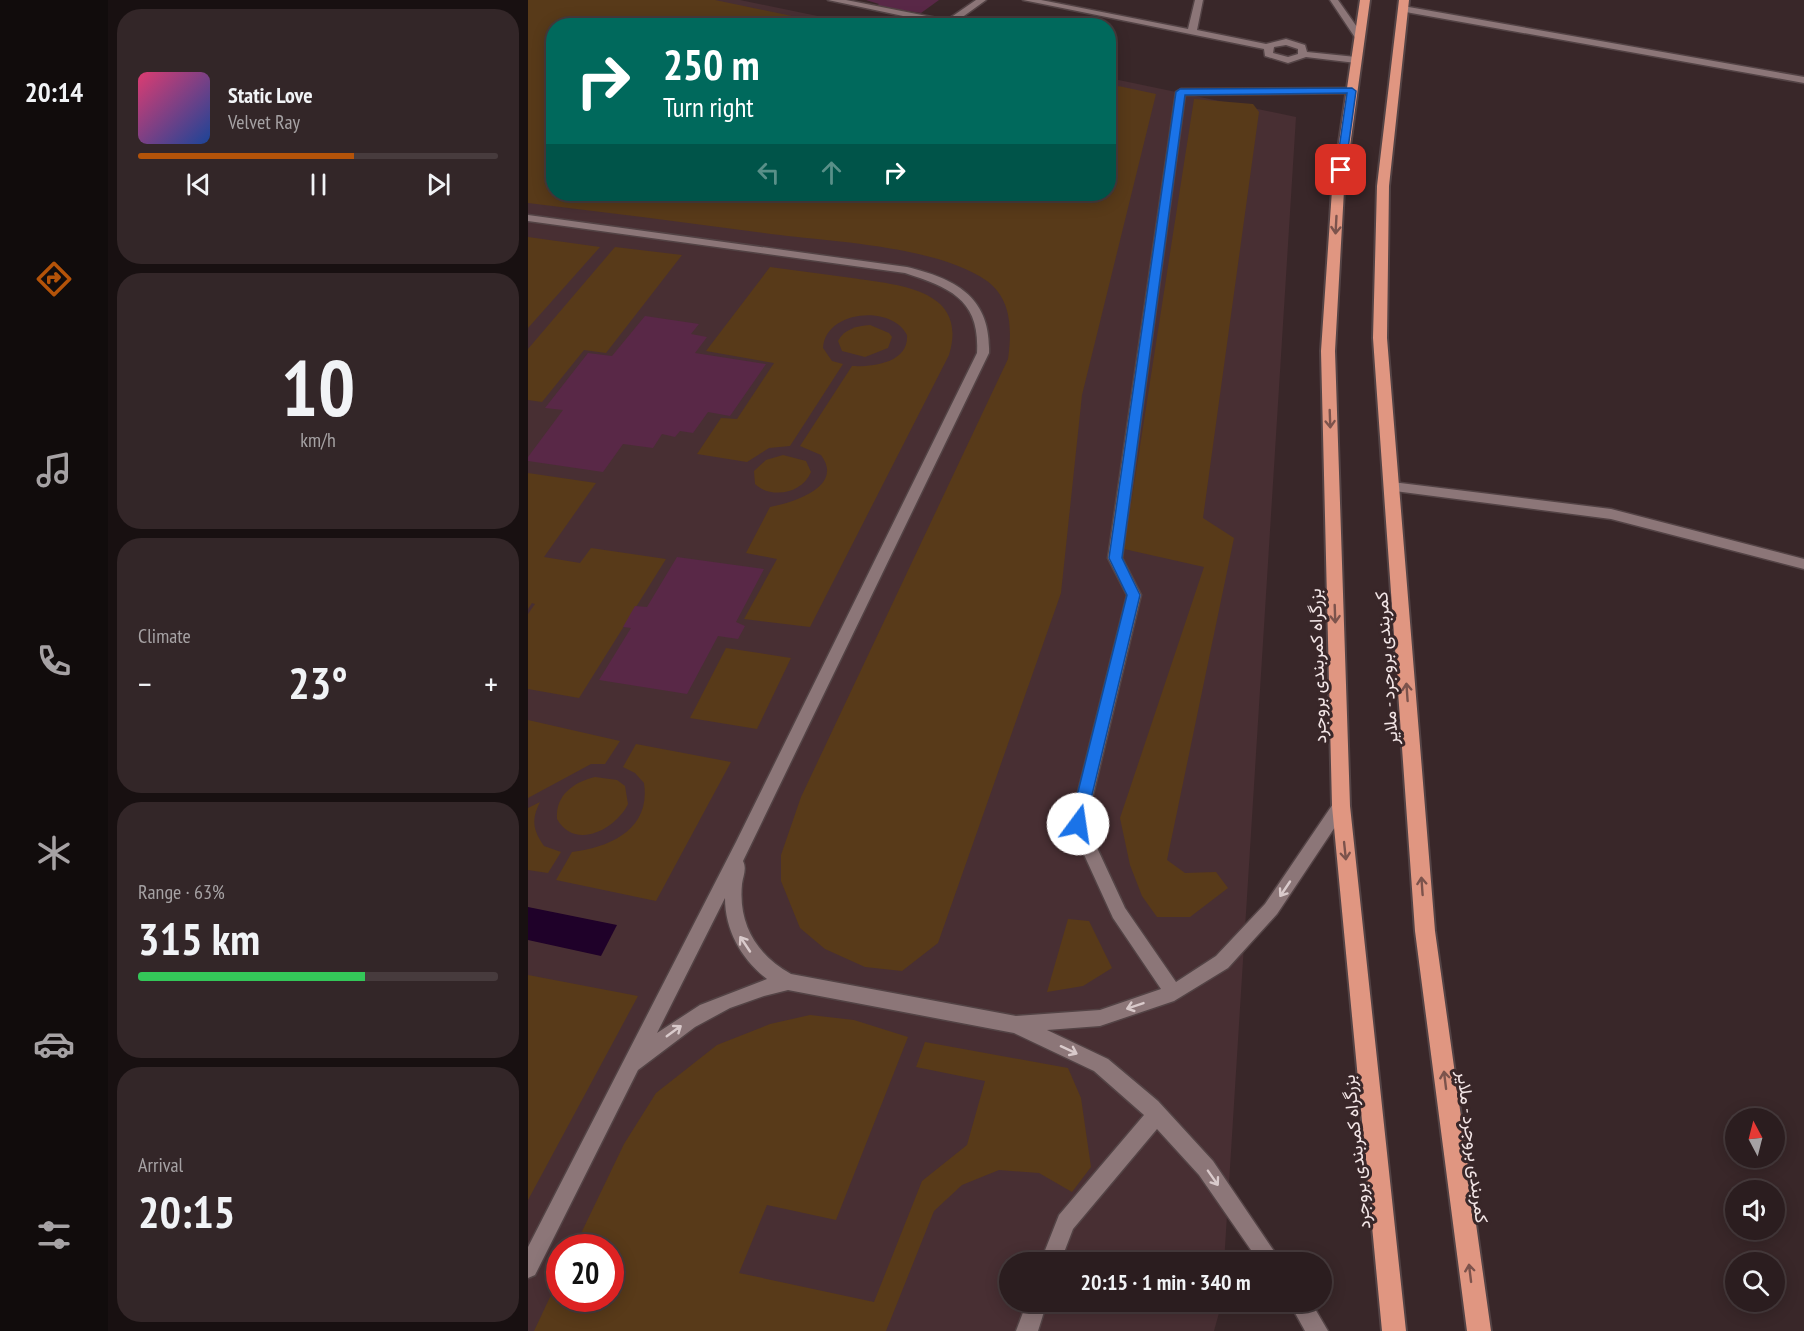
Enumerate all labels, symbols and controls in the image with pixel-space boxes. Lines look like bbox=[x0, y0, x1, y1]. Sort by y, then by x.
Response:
text: 250 m bbox=[663, 37, 760, 92]
icon: right bbox=[564, 42, 642, 120]
text: 20:14 bbox=[25, 75, 83, 109]
text: Static Love bbox=[228, 81, 313, 109]
text: Turn right bbox=[663, 90, 754, 124]
text: Velvet Ray bbox=[228, 109, 300, 135]
pin bbox=[1315, 144, 1366, 195]
icon: arrive bbox=[1324, 153, 1357, 186]
icon: left bbox=[752, 156, 785, 189]
icon: ahead bbox=[815, 156, 848, 189]
icon: right bbox=[878, 156, 911, 189]
icon: previous bbox=[182, 168, 215, 201]
icon: pause bbox=[302, 168, 335, 201]
icon: next bbox=[422, 168, 455, 201]
one-way arrow bbox=[1330, 214, 1341, 234]
icon: directions bbox=[33, 258, 75, 300]
text: 10 bbox=[281, 337, 355, 438]
one-way arrow bbox=[1324, 409, 1336, 429]
text: km/h bbox=[300, 427, 336, 453]
icon: music bbox=[33, 449, 75, 491]
street label: بزرگراه کمربندی بروجرد bbox=[1303, 588, 1331, 744]
street label: کمربندی بروجرد - ملایر bbox=[1369, 591, 1403, 746]
one-way arrow bbox=[1330, 604, 1341, 624]
text: Climate bbox=[138, 623, 191, 649]
icon: phone bbox=[33, 640, 75, 682]
text: 23° bbox=[288, 653, 348, 711]
text: − bbox=[138, 662, 152, 705]
text: + bbox=[484, 662, 498, 705]
one-way arrow bbox=[1401, 682, 1412, 702]
position arrow bbox=[1046, 792, 1110, 856]
icon: climate bbox=[33, 832, 75, 874]
one-way arrow bbox=[1340, 841, 1351, 860]
one-way arrow bbox=[1416, 877, 1427, 897]
text: Range · 63% bbox=[138, 879, 225, 905]
one-way arrow bbox=[1279, 880, 1291, 897]
text: 315 km bbox=[138, 909, 260, 967]
one-way arrow bbox=[739, 937, 751, 953]
one-way arrow bbox=[1126, 1002, 1145, 1013]
icon: car bbox=[33, 1023, 75, 1065]
one-way arrow bbox=[666, 1025, 682, 1037]
one-way arrow bbox=[1059, 1044, 1077, 1056]
street label: کمربندی بروجرد - ملایر bbox=[1452, 1068, 1494, 1225]
one-way arrow bbox=[1439, 1070, 1450, 1090]
street label: بزرگراه کمربندی بروجرد bbox=[1336, 1074, 1376, 1230]
north arrow bbox=[1725, 1108, 1785, 1168]
map controls bbox=[1725, 1108, 1785, 1312]
text: Arrival bbox=[138, 1152, 183, 1178]
one-way arrow bbox=[1207, 1169, 1219, 1185]
button: sound bbox=[1725, 1180, 1785, 1240]
text: 20:15 bbox=[138, 1182, 235, 1240]
icon: filters bbox=[33, 1214, 75, 1256]
speed limit sign: 20 bbox=[546, 1234, 624, 1312]
button: search bbox=[1725, 1252, 1785, 1312]
one-way arrow bbox=[1465, 1264, 1476, 1284]
text: 20:15 · 1 min · 340 m bbox=[1080, 1268, 1251, 1296]

